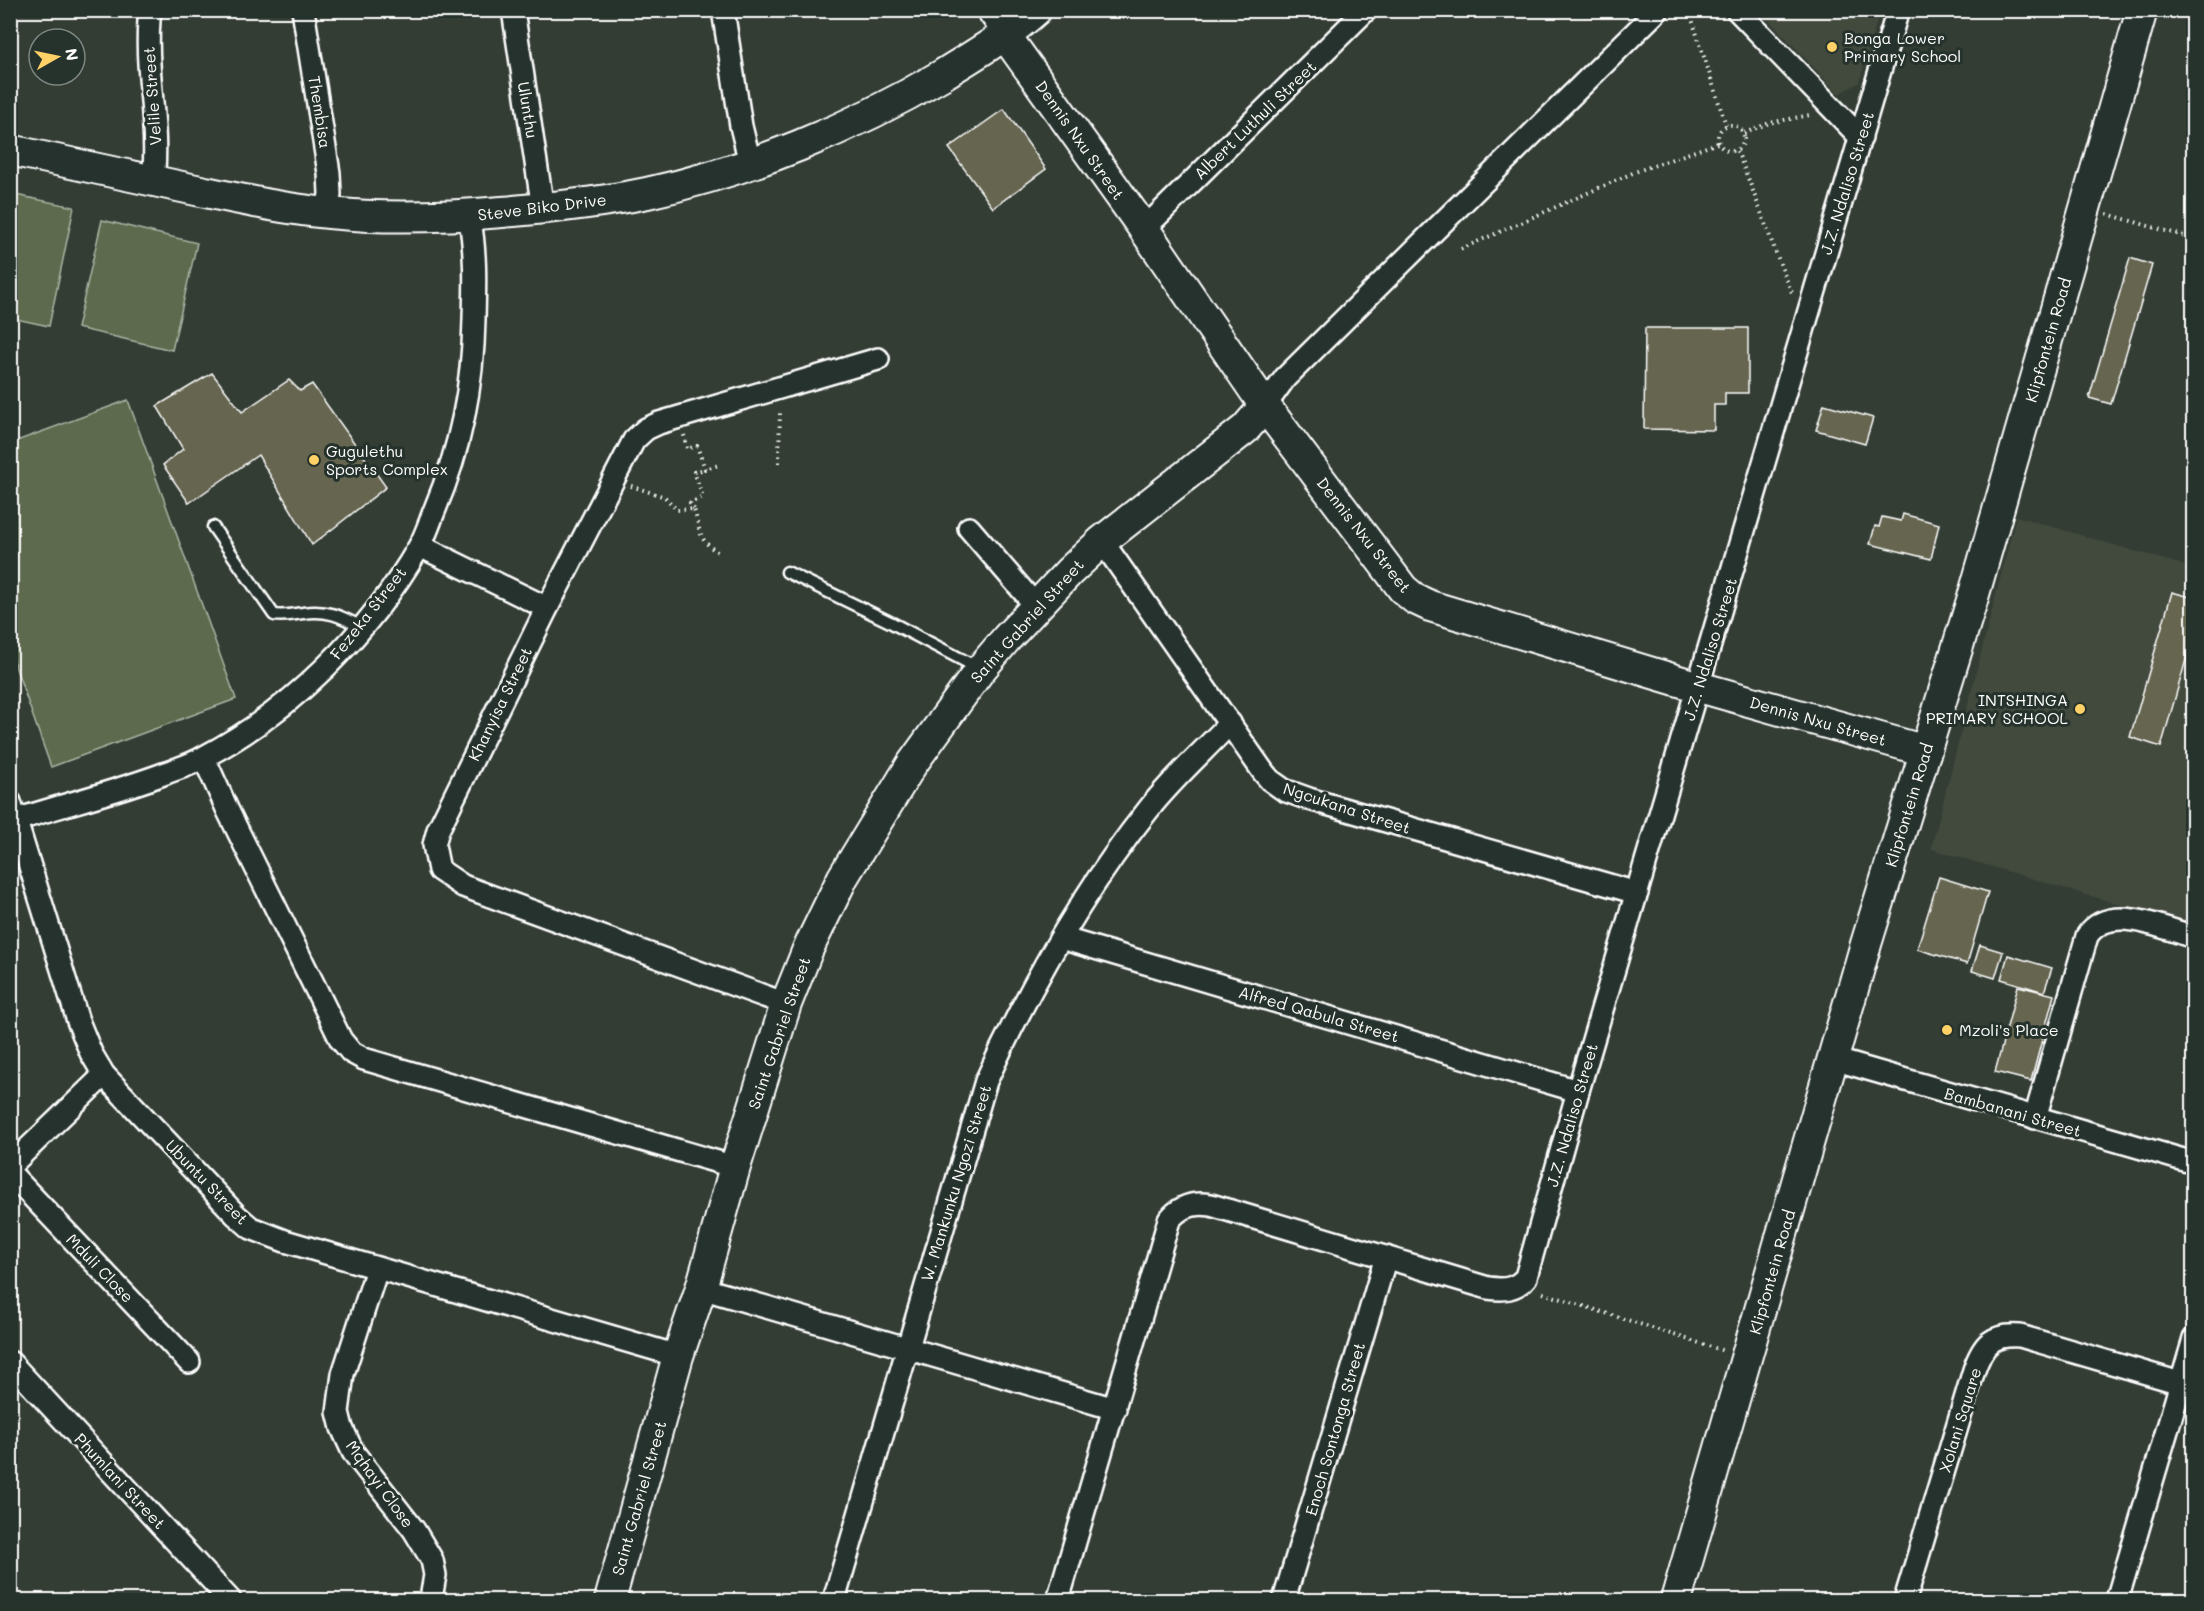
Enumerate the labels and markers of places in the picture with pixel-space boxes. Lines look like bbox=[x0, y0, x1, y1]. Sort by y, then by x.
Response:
place label: Bonga Lower Primary School bbox=[1844, 27, 1961, 66]
marker: Bonga Lower Primary School bbox=[1825, 40, 1839, 54]
place label: Gugulethu Sports Complex bbox=[326, 440, 448, 479]
marker: Gugulethu Sports Complex bbox=[307, 453, 321, 467]
place label: INTSHINGA PRIMARY SCHOOL bbox=[1926, 689, 2069, 728]
marker: INTSHINGA PRIMARY SCHOOL bbox=[2073, 702, 2087, 716]
place label: Mzoli's Place bbox=[1959, 1019, 2059, 1040]
marker: Mzoli's Place bbox=[1940, 1023, 1954, 1037]

